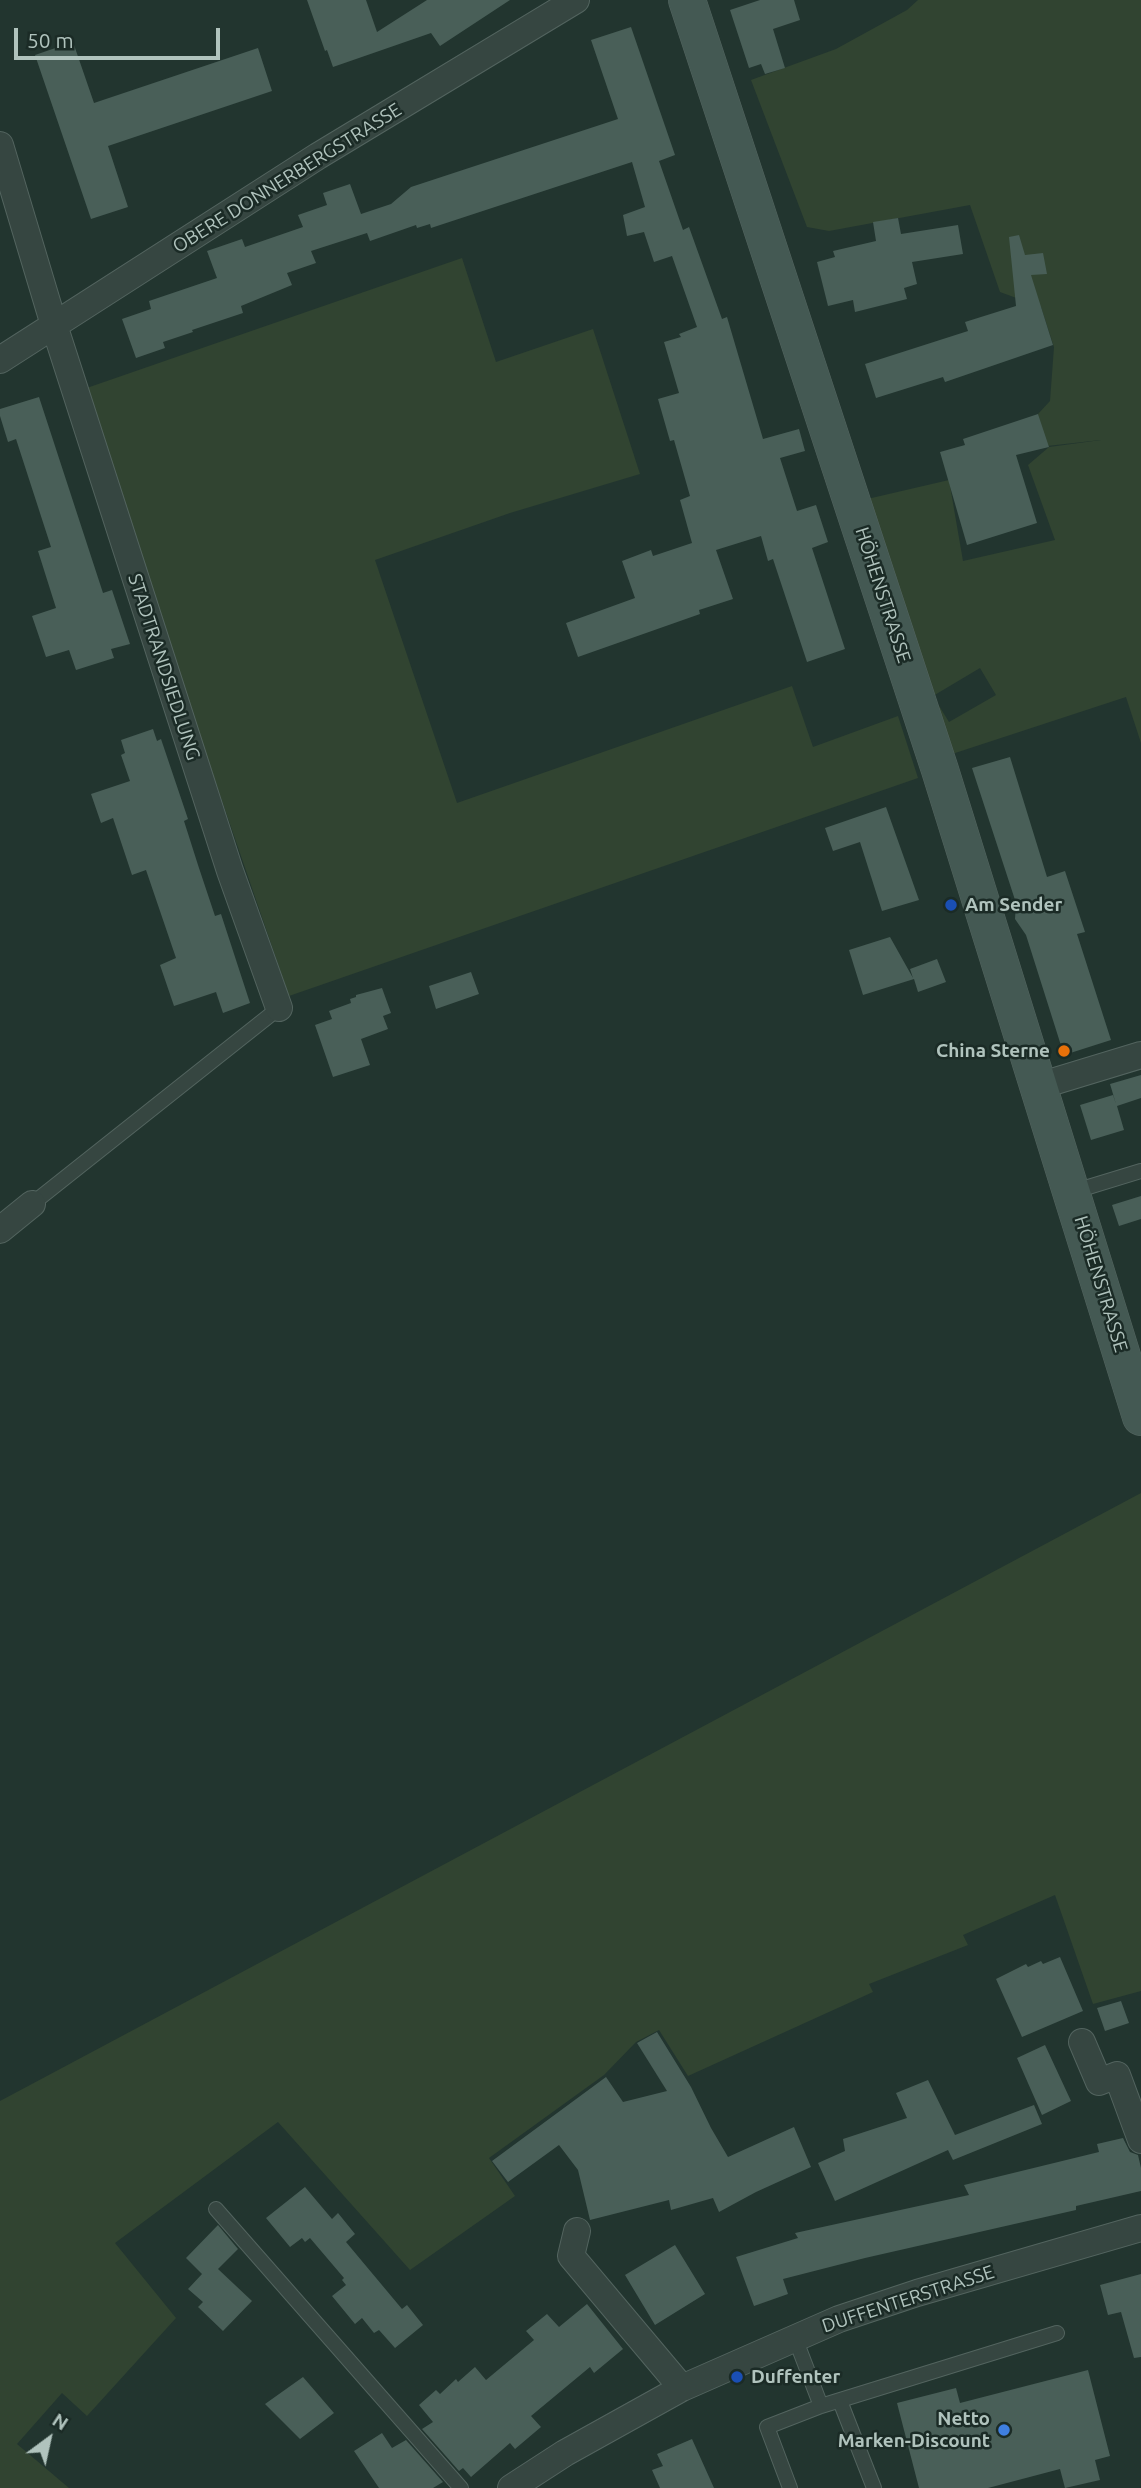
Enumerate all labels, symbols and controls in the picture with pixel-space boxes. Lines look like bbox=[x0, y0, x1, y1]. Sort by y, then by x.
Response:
scale bar bbox=[18, 14, 224, 58]
text: 50 m bbox=[27, 28, 74, 52]
street label: OBERE DONNERBERGSTRASSE bbox=[168, 98, 406, 258]
street label: HÖHENSTRASSE bbox=[850, 524, 916, 666]
street label: STADTRANDSIEDLUNG bbox=[123, 571, 205, 763]
place label: Am Sender bbox=[965, 894, 1062, 916]
marker: Am Sender bbox=[943, 897, 959, 913]
place label: China Sterne bbox=[936, 1040, 1050, 1062]
marker: China Sterne bbox=[1056, 1043, 1072, 1059]
street label: HÖHENSTRASSE bbox=[1069, 1213, 1133, 1355]
street label: DUFFENTERSTRASSE bbox=[819, 2260, 997, 2338]
place label: Duffenter bbox=[751, 2366, 840, 2388]
marker: Duffenter bbox=[729, 2369, 745, 2385]
north arrow bbox=[14, 2404, 84, 2474]
text: N bbox=[48, 2408, 72, 2434]
place label: Netto Marken-Discount bbox=[838, 2408, 990, 2452]
marker: Netto Marken-Discount bbox=[996, 2422, 1012, 2438]

